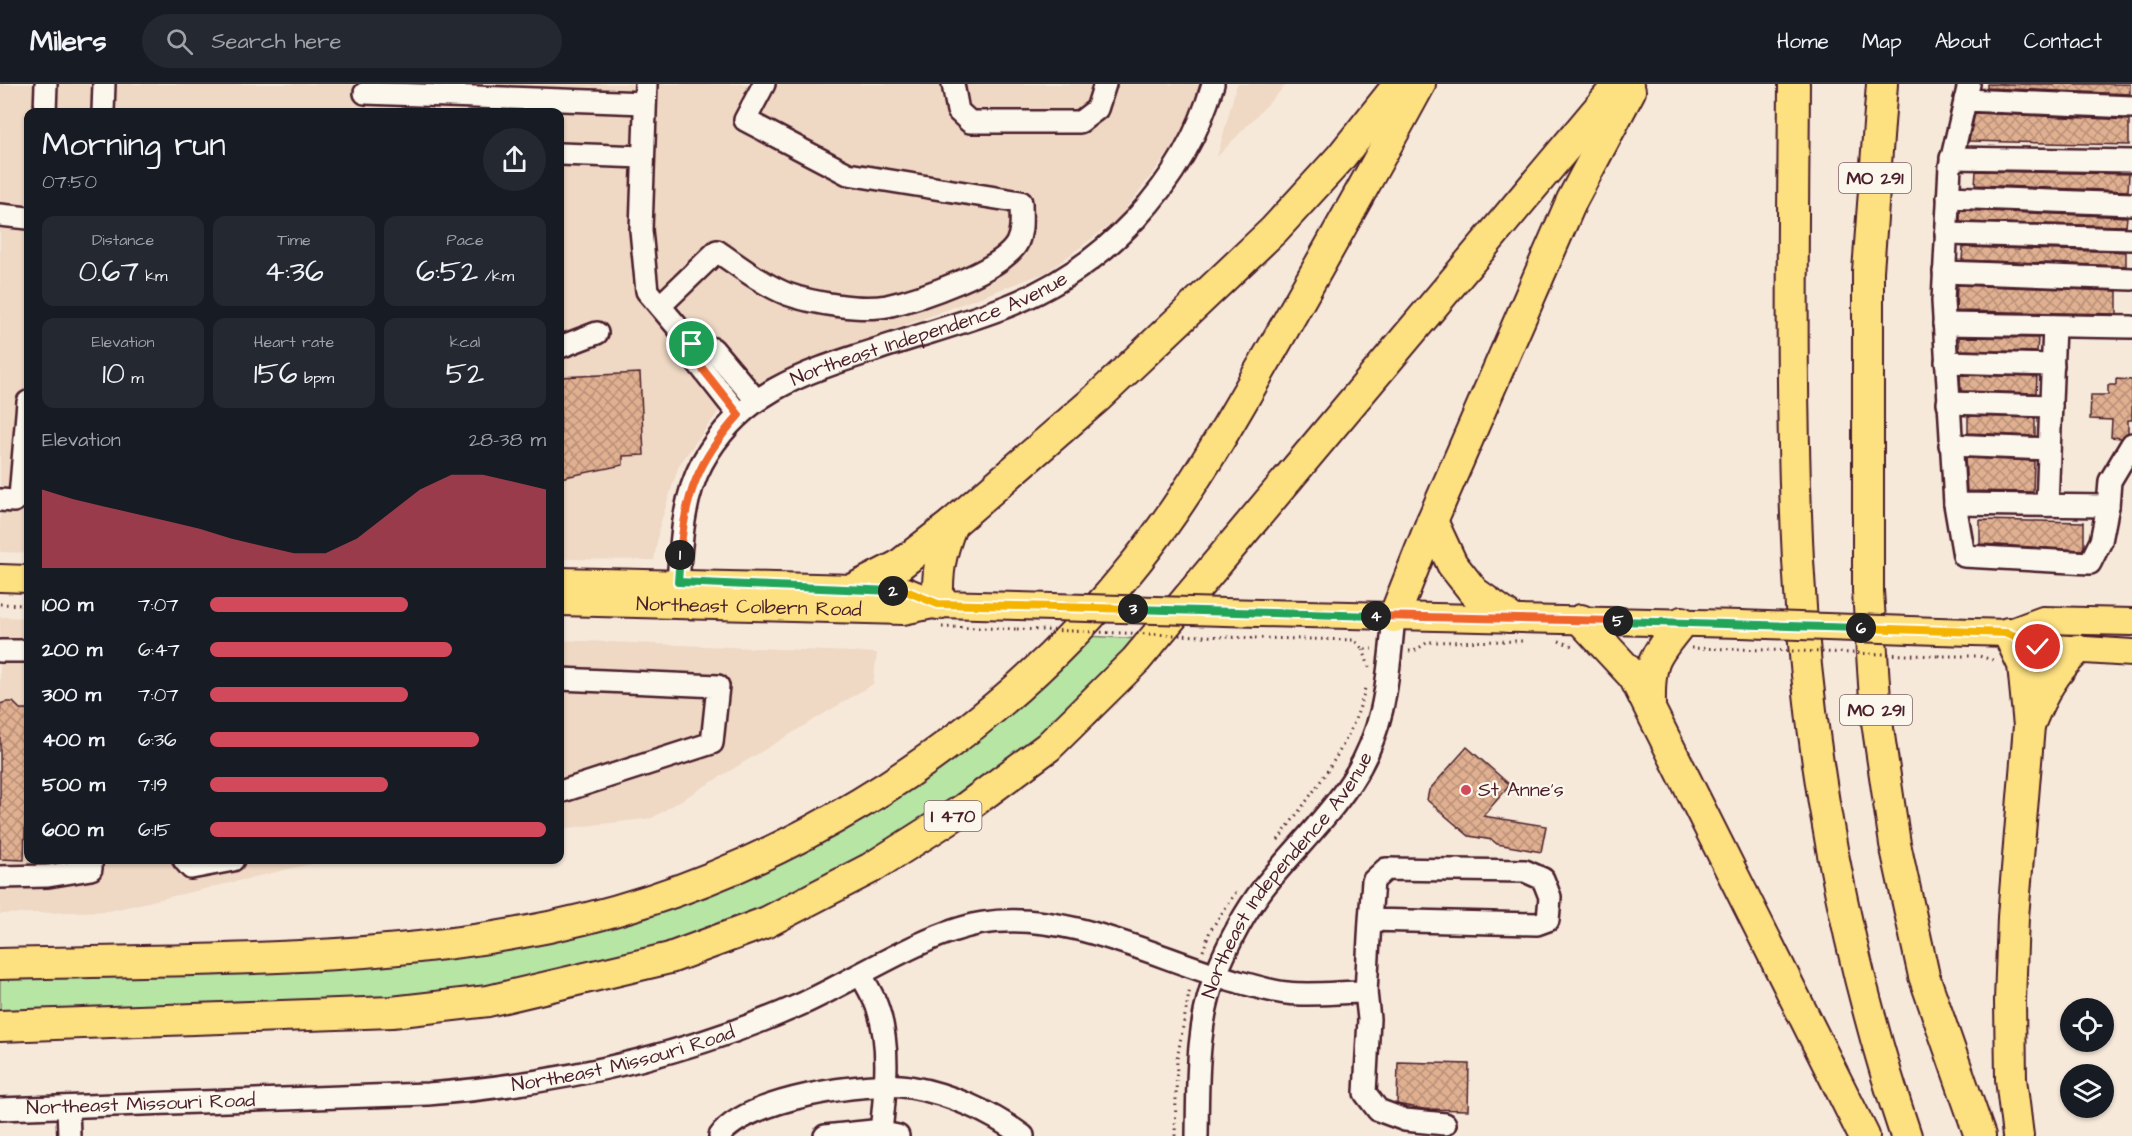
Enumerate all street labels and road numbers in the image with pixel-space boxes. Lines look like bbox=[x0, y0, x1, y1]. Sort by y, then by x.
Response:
road number: MO 291 bbox=[1839, 163, 1911, 193]
street label: Northeast Independence Avenue bbox=[786, 265, 1073, 393]
street label: Northeast Colbern Road bbox=[636, 590, 862, 624]
road number: MO 291 bbox=[1840, 695, 1912, 725]
street label: Northeast Independence Avenue bbox=[1195, 747, 1380, 1002]
road number: I 470 bbox=[924, 801, 982, 831]
street label: Northeast Missouri Road bbox=[510, 1018, 739, 1099]
street label: Northeast Missouri Road bbox=[26, 1086, 256, 1122]

